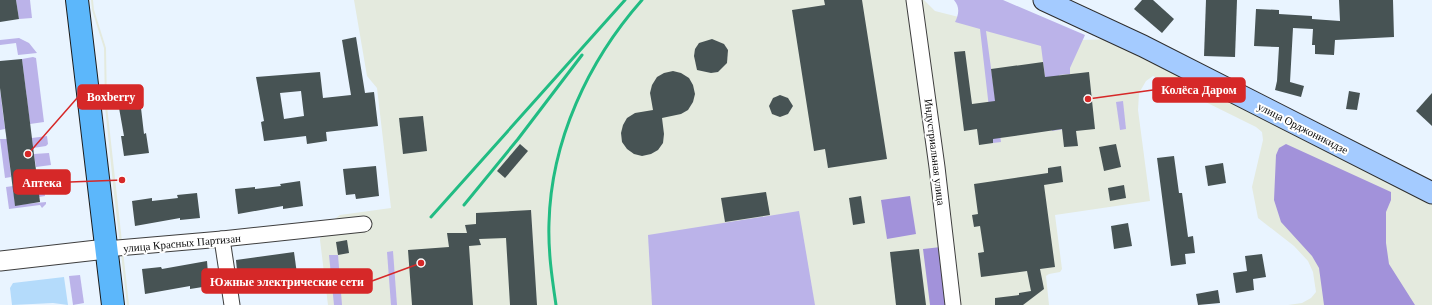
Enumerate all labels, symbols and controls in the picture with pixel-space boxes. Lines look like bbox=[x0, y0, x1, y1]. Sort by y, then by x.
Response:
callout: Колёса Даром bbox=[1153, 78, 1245, 102]
text: Колёса Даром bbox=[1161, 83, 1237, 97]
callout: Boxberry bbox=[78, 85, 143, 109]
text: Boxberry bbox=[87, 90, 135, 104]
street label: Индустриальная улица bbox=[923, 98, 948, 206]
street label: улица Орджоникидзе bbox=[1256, 100, 1350, 156]
callout: Аптека bbox=[14, 170, 70, 194]
text: Аптека bbox=[22, 176, 62, 190]
street label: улица Красных Партизан bbox=[123, 232, 241, 254]
callout: Южные электрические сети bbox=[202, 269, 372, 293]
text: Южные электрические сети bbox=[210, 275, 364, 289]

